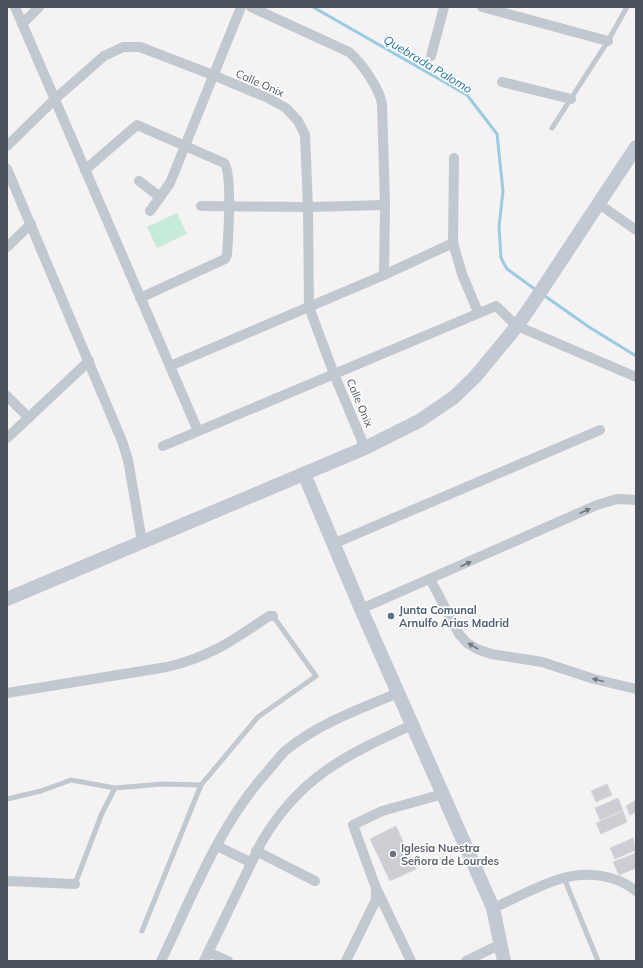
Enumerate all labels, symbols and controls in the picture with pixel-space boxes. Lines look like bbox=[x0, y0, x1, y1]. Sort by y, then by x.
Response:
water label: Quebrada Palomo bbox=[381, 32, 475, 96]
street label: Calle Onix bbox=[234, 66, 286, 100]
street label: Calle Onix bbox=[343, 377, 377, 430]
one-way arrow bbox=[579, 508, 590, 514]
one-way arrow bbox=[460, 561, 472, 567]
place label: Junta Comunal Arnulfo Arias Madrid bbox=[399, 603, 509, 630]
marker: Junta Comunal Arnulfo Arias Madrid bbox=[386, 611, 396, 621]
one-way arrow bbox=[467, 643, 479, 650]
one-way arrow bbox=[592, 676, 604, 682]
place label: Iglesia Nuestra Señora de Lourdes bbox=[401, 841, 499, 868]
marker: Iglesia Nuestra Señora de Lourdes bbox=[388, 849, 398, 859]

